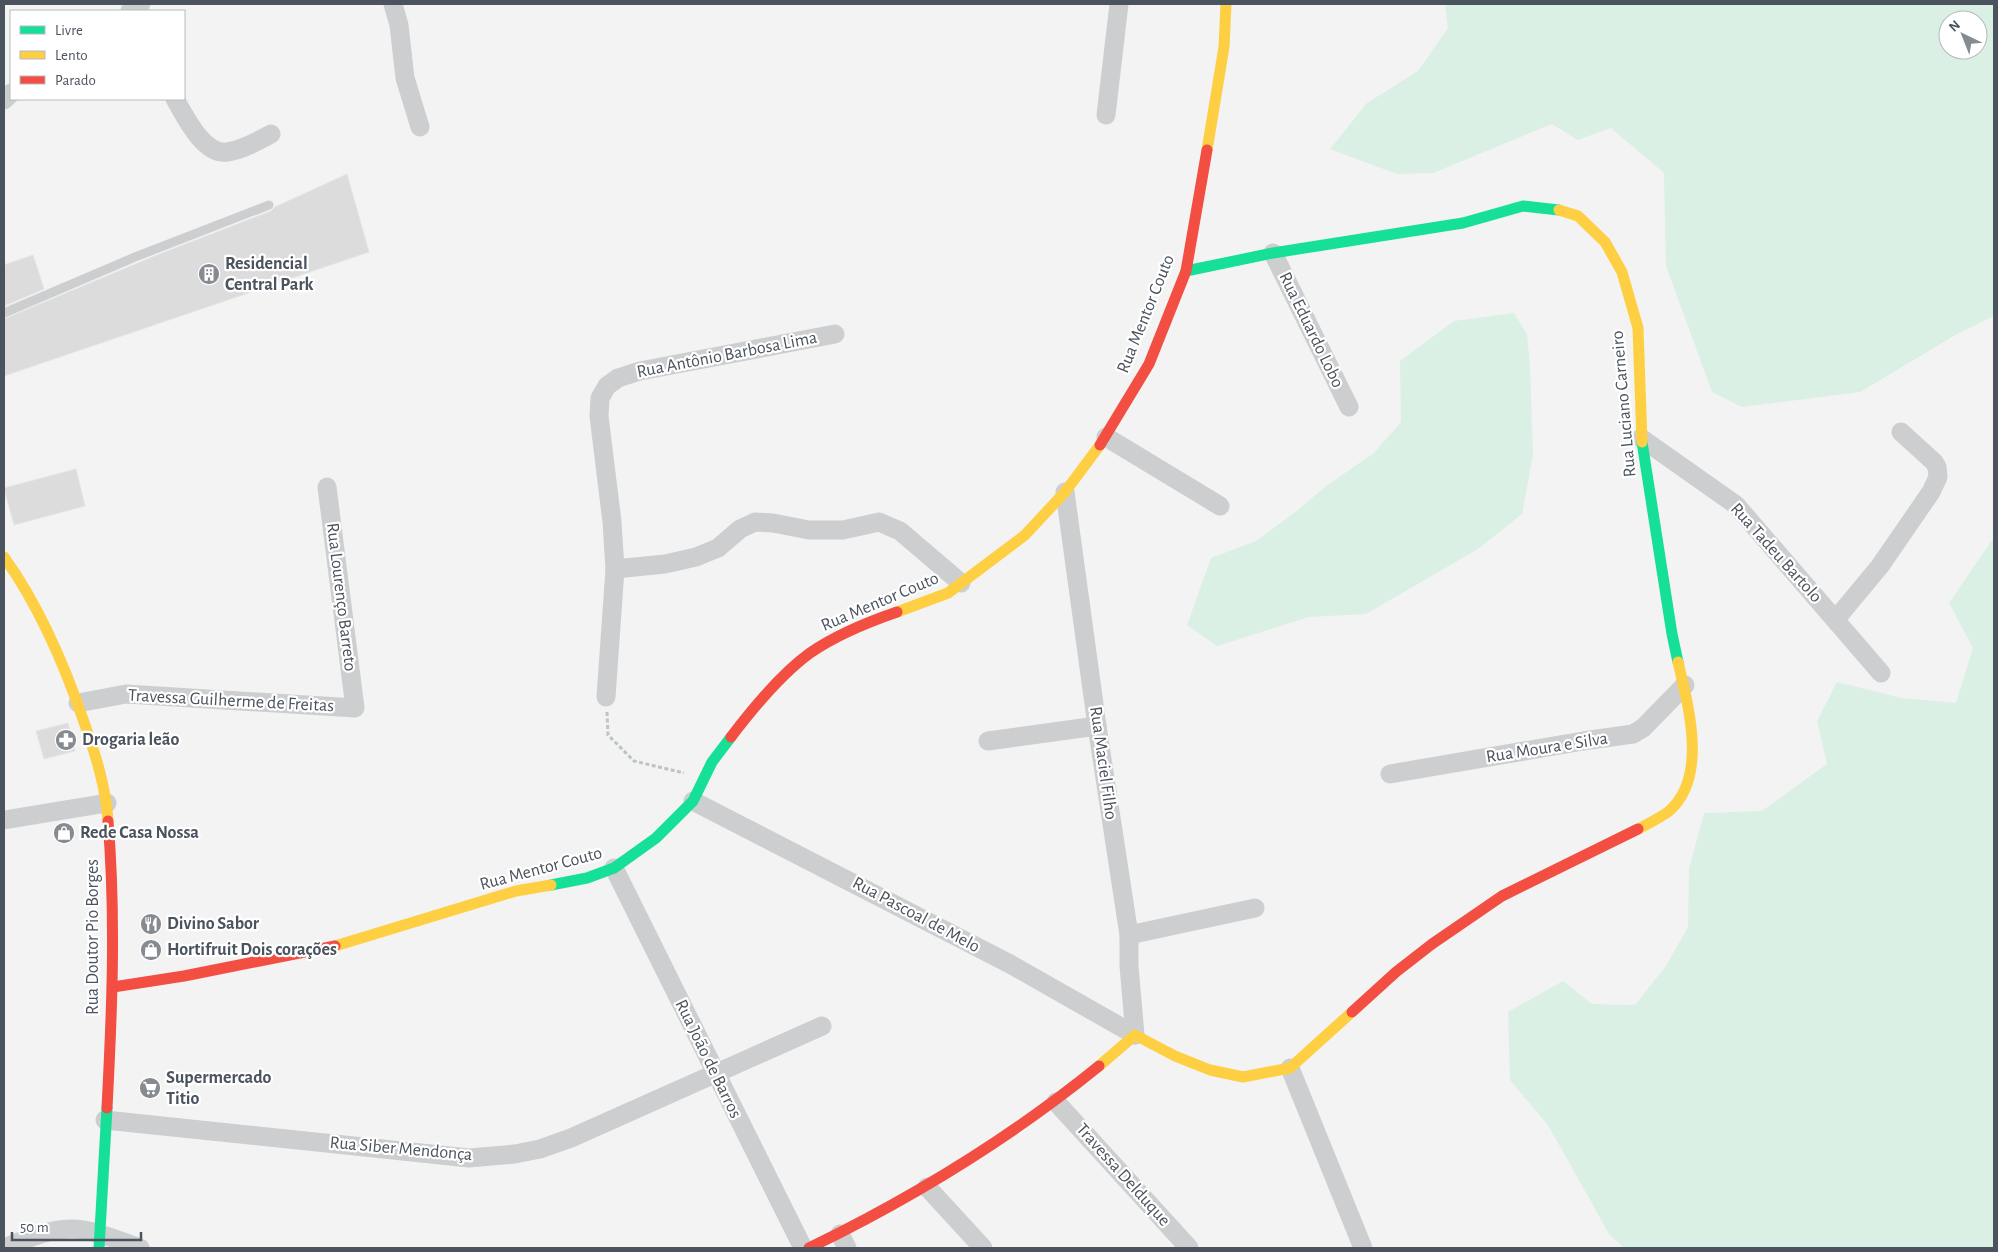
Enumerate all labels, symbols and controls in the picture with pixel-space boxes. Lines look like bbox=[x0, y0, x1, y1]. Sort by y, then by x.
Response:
legend bbox=[10, 10, 185, 100]
north arrow bbox=[1938, 10, 1988, 60]
text: N bbox=[1946, 18, 1963, 35]
text: Livre bbox=[55, 23, 83, 38]
text: Lento bbox=[55, 48, 88, 63]
text: Parado bbox=[55, 73, 96, 88]
street label: Rua Mentor Couto bbox=[1114, 252, 1178, 376]
place label: Residencial Central Park bbox=[225, 255, 314, 294]
building icon: Residencial Central Park bbox=[197, 262, 221, 286]
street label: Rua Eduardo Lobo bbox=[1275, 269, 1347, 391]
street label: Rua Antônio Barbosa Lima bbox=[635, 329, 819, 381]
street label: Rua Luciano Carneiro bbox=[1609, 330, 1639, 478]
street label: Rua Tadeu Bartolo bbox=[1727, 500, 1825, 606]
street label: Rua Lourenço Barreto bbox=[323, 522, 359, 672]
street label: Rua Mentor Couto bbox=[819, 569, 942, 635]
street label: Travessa Guilherme de Freitas bbox=[128, 687, 334, 715]
street label: Rua Maciel Filho bbox=[1086, 705, 1120, 821]
pharmacy icon: Drogaria leão bbox=[54, 728, 78, 752]
street label: Rua Moura e Silva bbox=[1485, 729, 1609, 767]
place label: Drogaria leão bbox=[82, 731, 179, 749]
shop icon: Rede Casa Nossa bbox=[52, 821, 76, 845]
place label: Rede Casa Nossa bbox=[80, 824, 199, 842]
street label: Rua Mentor Couto bbox=[478, 844, 604, 894]
street label: Rua Doutor Pio Borges bbox=[84, 859, 102, 1015]
street label: Rua Pascoal de Melo bbox=[849, 874, 983, 956]
restaurant icon: Divino Sabor bbox=[139, 912, 163, 936]
place label: Divino Sabor bbox=[167, 915, 260, 933]
shop icon: Hortifruit Dois corações bbox=[139, 938, 163, 962]
place label: Hortifruit Dois corações bbox=[167, 941, 337, 959]
street label: Rua João de Barros bbox=[671, 997, 745, 1121]
place label: Supermercado Titio bbox=[166, 1069, 272, 1108]
supermarket icon: Supermercado Titio bbox=[138, 1076, 162, 1100]
street label: Travessa Delduque bbox=[1072, 1120, 1174, 1230]
street label: Rua Siber Mendonça bbox=[329, 1134, 473, 1164]
scale bar bbox=[12, 1210, 141, 1242]
text: 50 m bbox=[20, 1220, 49, 1235]

